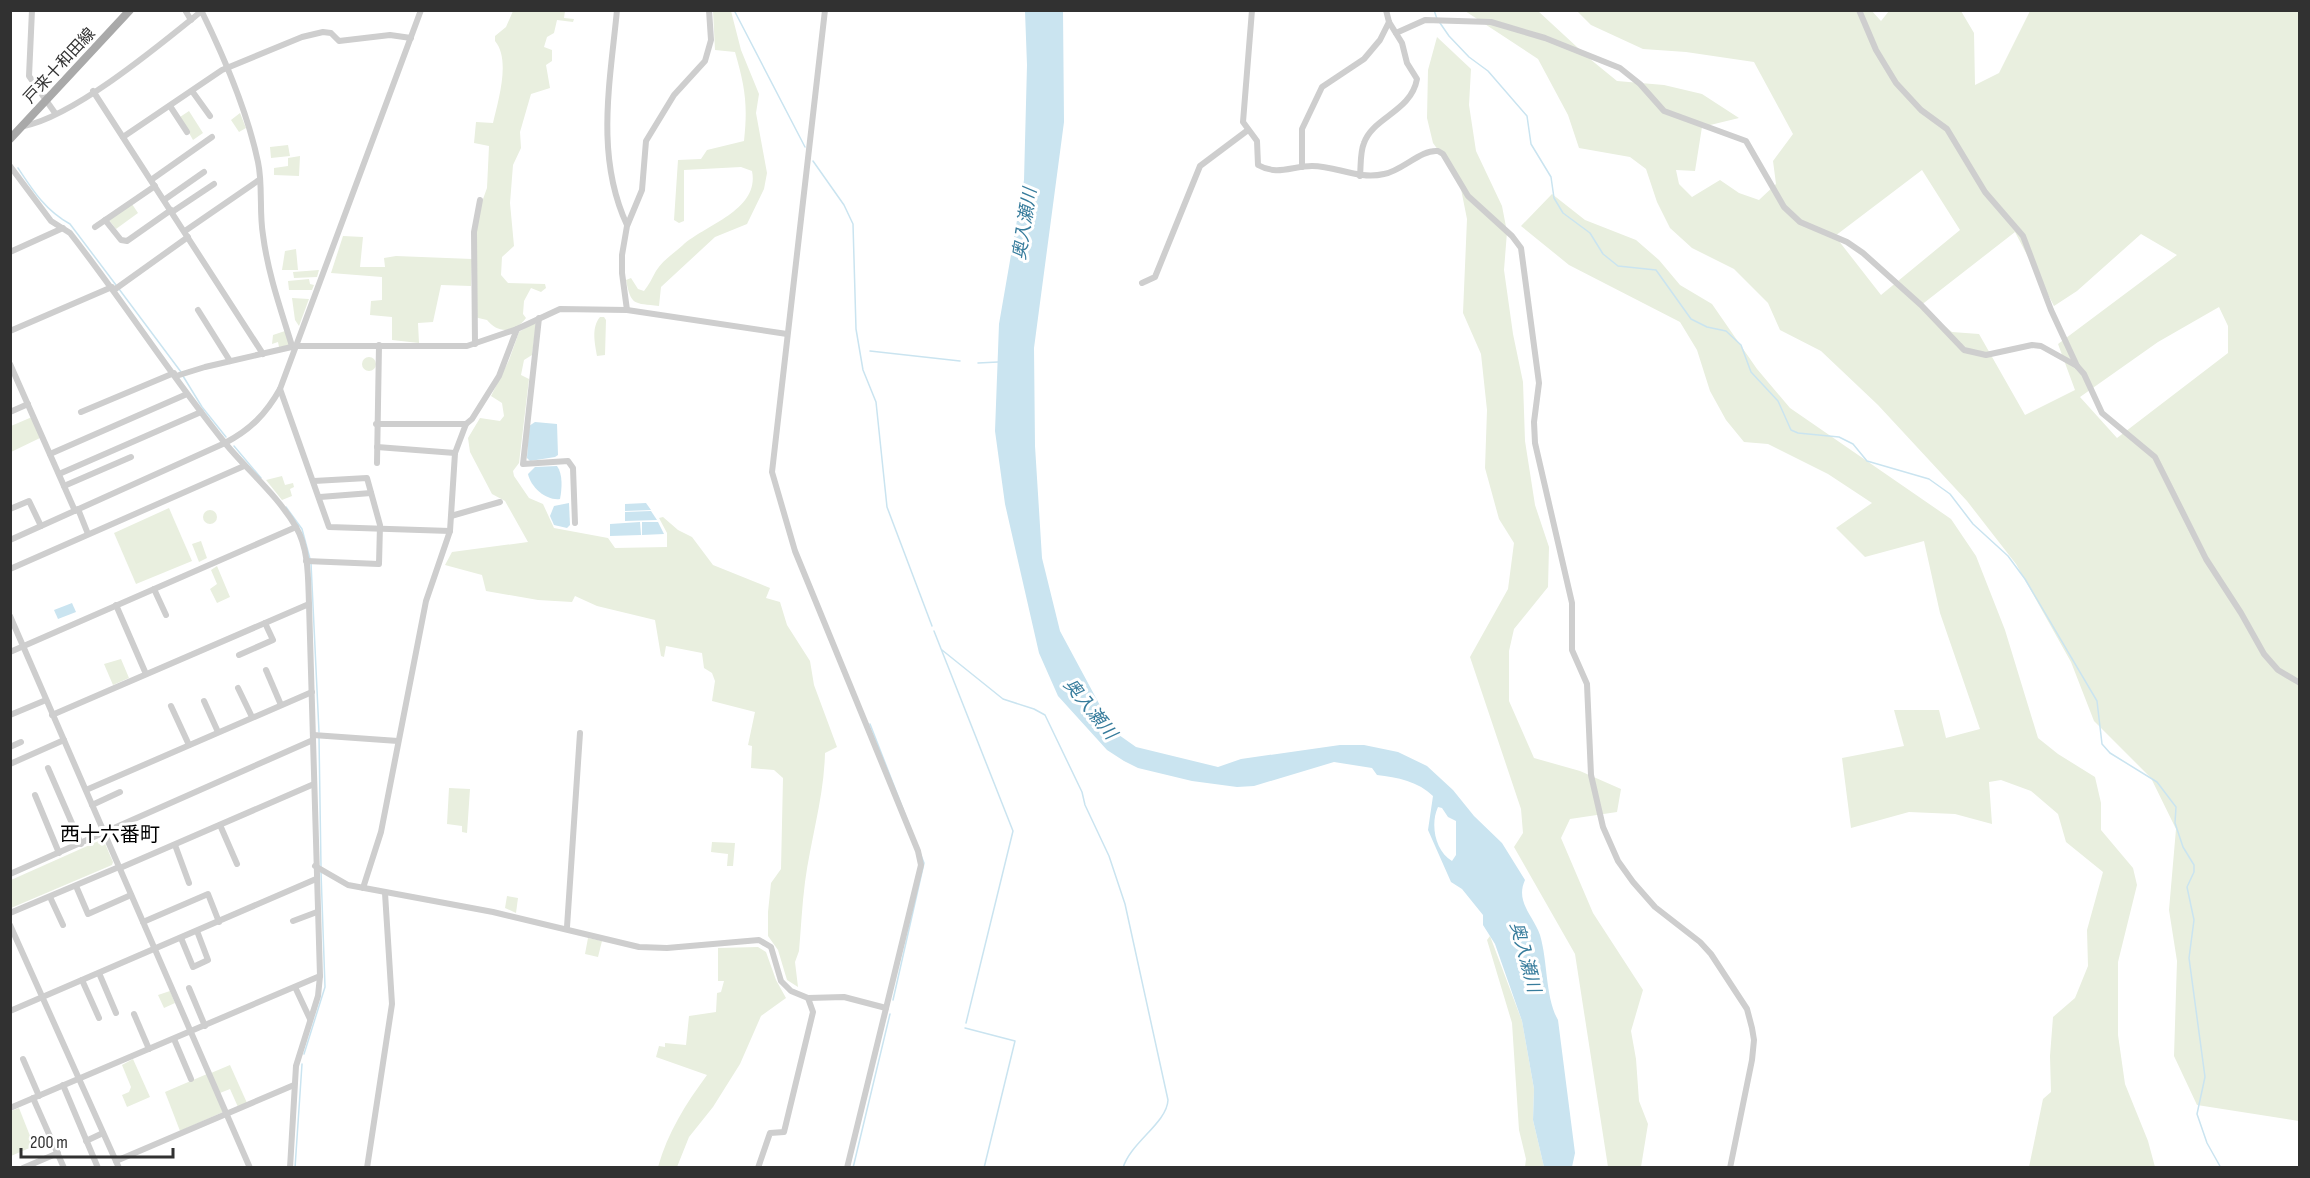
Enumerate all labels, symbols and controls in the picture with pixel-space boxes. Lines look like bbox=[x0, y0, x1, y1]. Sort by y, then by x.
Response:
street label: 戸来十和田線 bbox=[20, 24, 100, 108]
water label: 奥入瀬川 bbox=[1009, 185, 1041, 261]
water label: 奥入瀬川 bbox=[1059, 674, 1122, 745]
district label: 西十六番町 bbox=[60, 823, 160, 847]
water label: 奥入瀬川 bbox=[1506, 920, 1545, 996]
scale bar bbox=[21, 1121, 172, 1159]
text: 200 m bbox=[30, 1132, 68, 1153]

